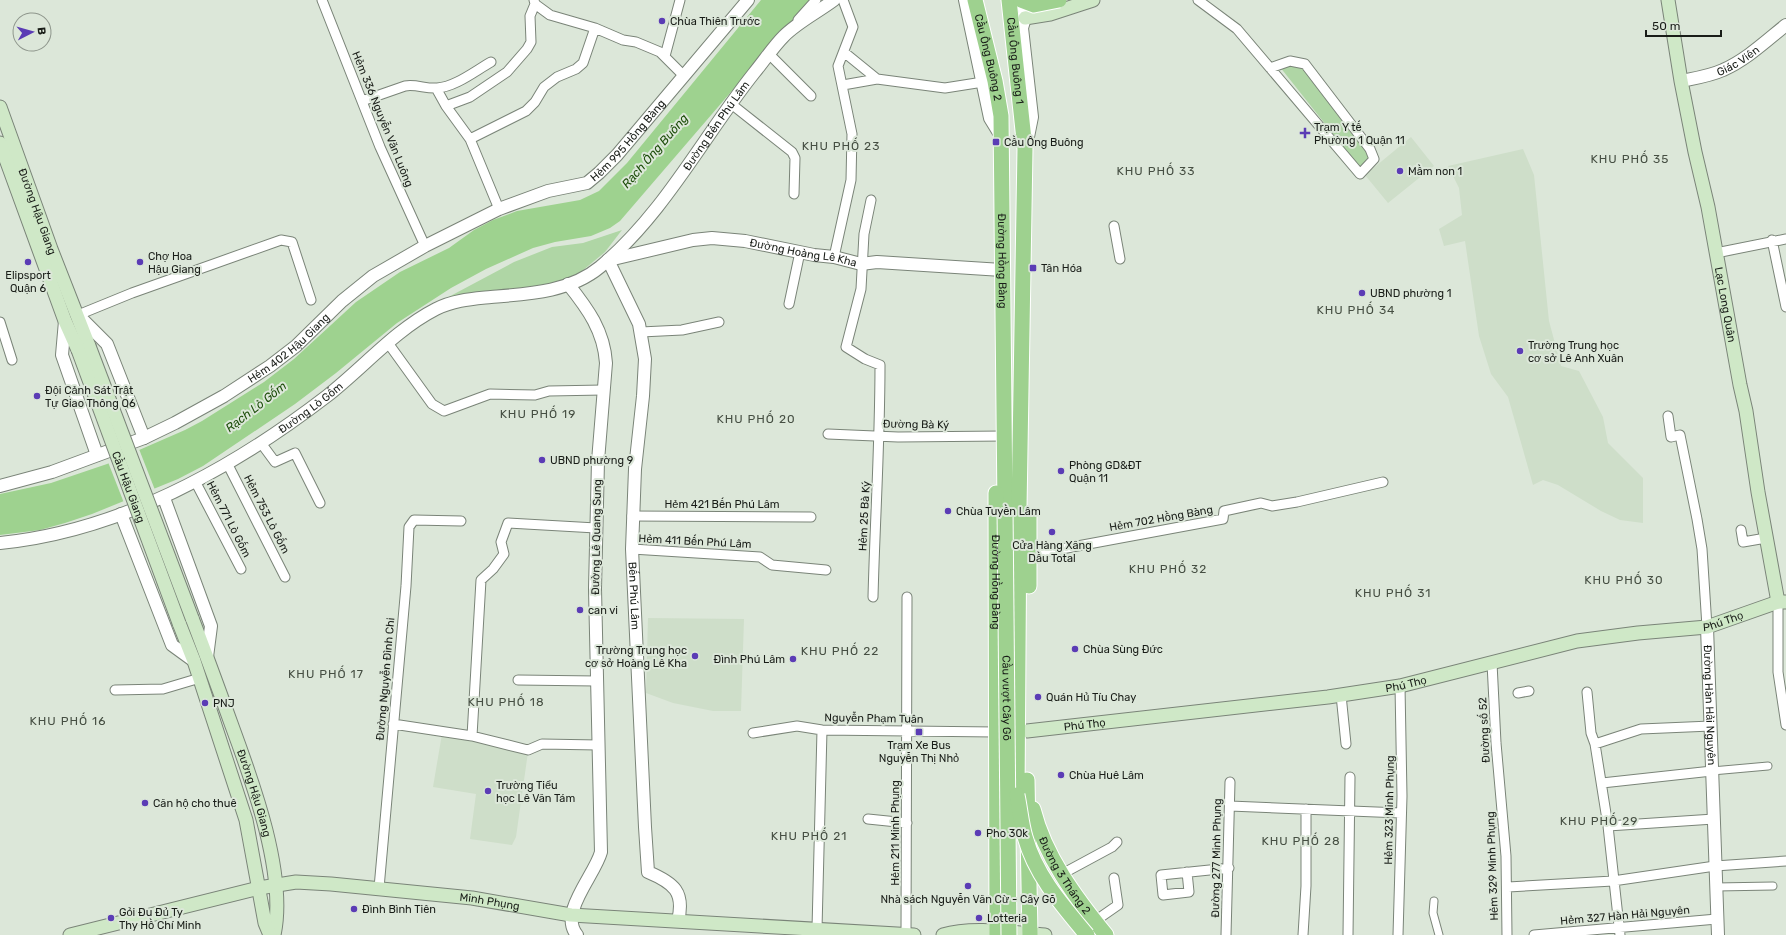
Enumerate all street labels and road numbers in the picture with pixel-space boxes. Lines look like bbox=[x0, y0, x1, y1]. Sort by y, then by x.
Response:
street label: Cầu Ông Buông 2 bbox=[972, 13, 1004, 102]
street label: Cầu Ông Buông 1 bbox=[1004, 17, 1026, 105]
street label: Giác Viên bbox=[1715, 43, 1762, 79]
street label: Hẻm 336 Nguyễn Văn Luông bbox=[349, 49, 416, 189]
street label: Đường Bến Phú Lâm bbox=[681, 78, 752, 173]
street label: Hẻm 995 Hồng Bàng bbox=[588, 97, 668, 184]
street label: Đường Hậu Giang bbox=[16, 167, 59, 257]
street label: Đường Hồng Bàng bbox=[995, 213, 1010, 309]
street label: Đường Hoàng Lê Kha bbox=[749, 236, 858, 270]
street label: Lạc Long Quân bbox=[1712, 266, 1738, 343]
street label: Hẻm 402 Hậu Giang bbox=[245, 311, 332, 386]
street label: Đường Lò Gốm bbox=[276, 380, 346, 436]
street label: Đường Bà Ký bbox=[883, 417, 949, 432]
street label: Cầu Hậu Giang bbox=[109, 449, 147, 525]
street label: Hẻm 753 Lò Gốm bbox=[241, 472, 293, 556]
street label: Hẻm 771 Lò Gốm bbox=[204, 478, 255, 560]
street label: Đường Lê Quang Sung bbox=[589, 479, 604, 595]
street label: Hẻm 25 Bà Ký bbox=[856, 481, 873, 552]
street label: Hẻm 421 Bến Phú Lâm bbox=[664, 497, 780, 511]
street label: Hẻm 702 Hồng Bàng bbox=[1108, 502, 1214, 534]
street label: Hẻm 411 Bến Phú Lâm bbox=[638, 531, 752, 551]
street label: Đường Hồng Bàng bbox=[989, 534, 1004, 630]
street label: Bến Phú Lâm bbox=[626, 562, 642, 630]
street label: Phú Thọ bbox=[1702, 609, 1745, 634]
street label: Đường Nguyễn Đình Chi bbox=[373, 617, 397, 741]
street label: Đường Hàn Hải Nguyên bbox=[1701, 645, 1718, 765]
street label: Cầu vượt Cây Gõ bbox=[999, 655, 1014, 741]
street label: Phú Thọ bbox=[1385, 673, 1428, 695]
street label: Đường số 52 bbox=[1475, 697, 1493, 763]
street label: Nguyễn Phạm Tuân bbox=[824, 711, 924, 726]
street label: Phú Thọ bbox=[1063, 716, 1106, 734]
street label: Đường Hậu Giang bbox=[234, 748, 273, 838]
street label: Hẻm 323 Minh Phụng bbox=[1382, 755, 1397, 865]
street label: Hẻm 211 Minh Phụng bbox=[889, 780, 902, 886]
street label: Đường 277 Minh Phụng bbox=[1209, 798, 1224, 918]
street label: Hẻm 329 Minh Phụng bbox=[1484, 811, 1501, 921]
street label: Đường 3 Tháng 2 bbox=[1036, 835, 1093, 917]
street label: Minh Phụng bbox=[459, 891, 521, 913]
street label: Hẻm 327 Hàn Hải Nguyên bbox=[1560, 903, 1690, 928]

